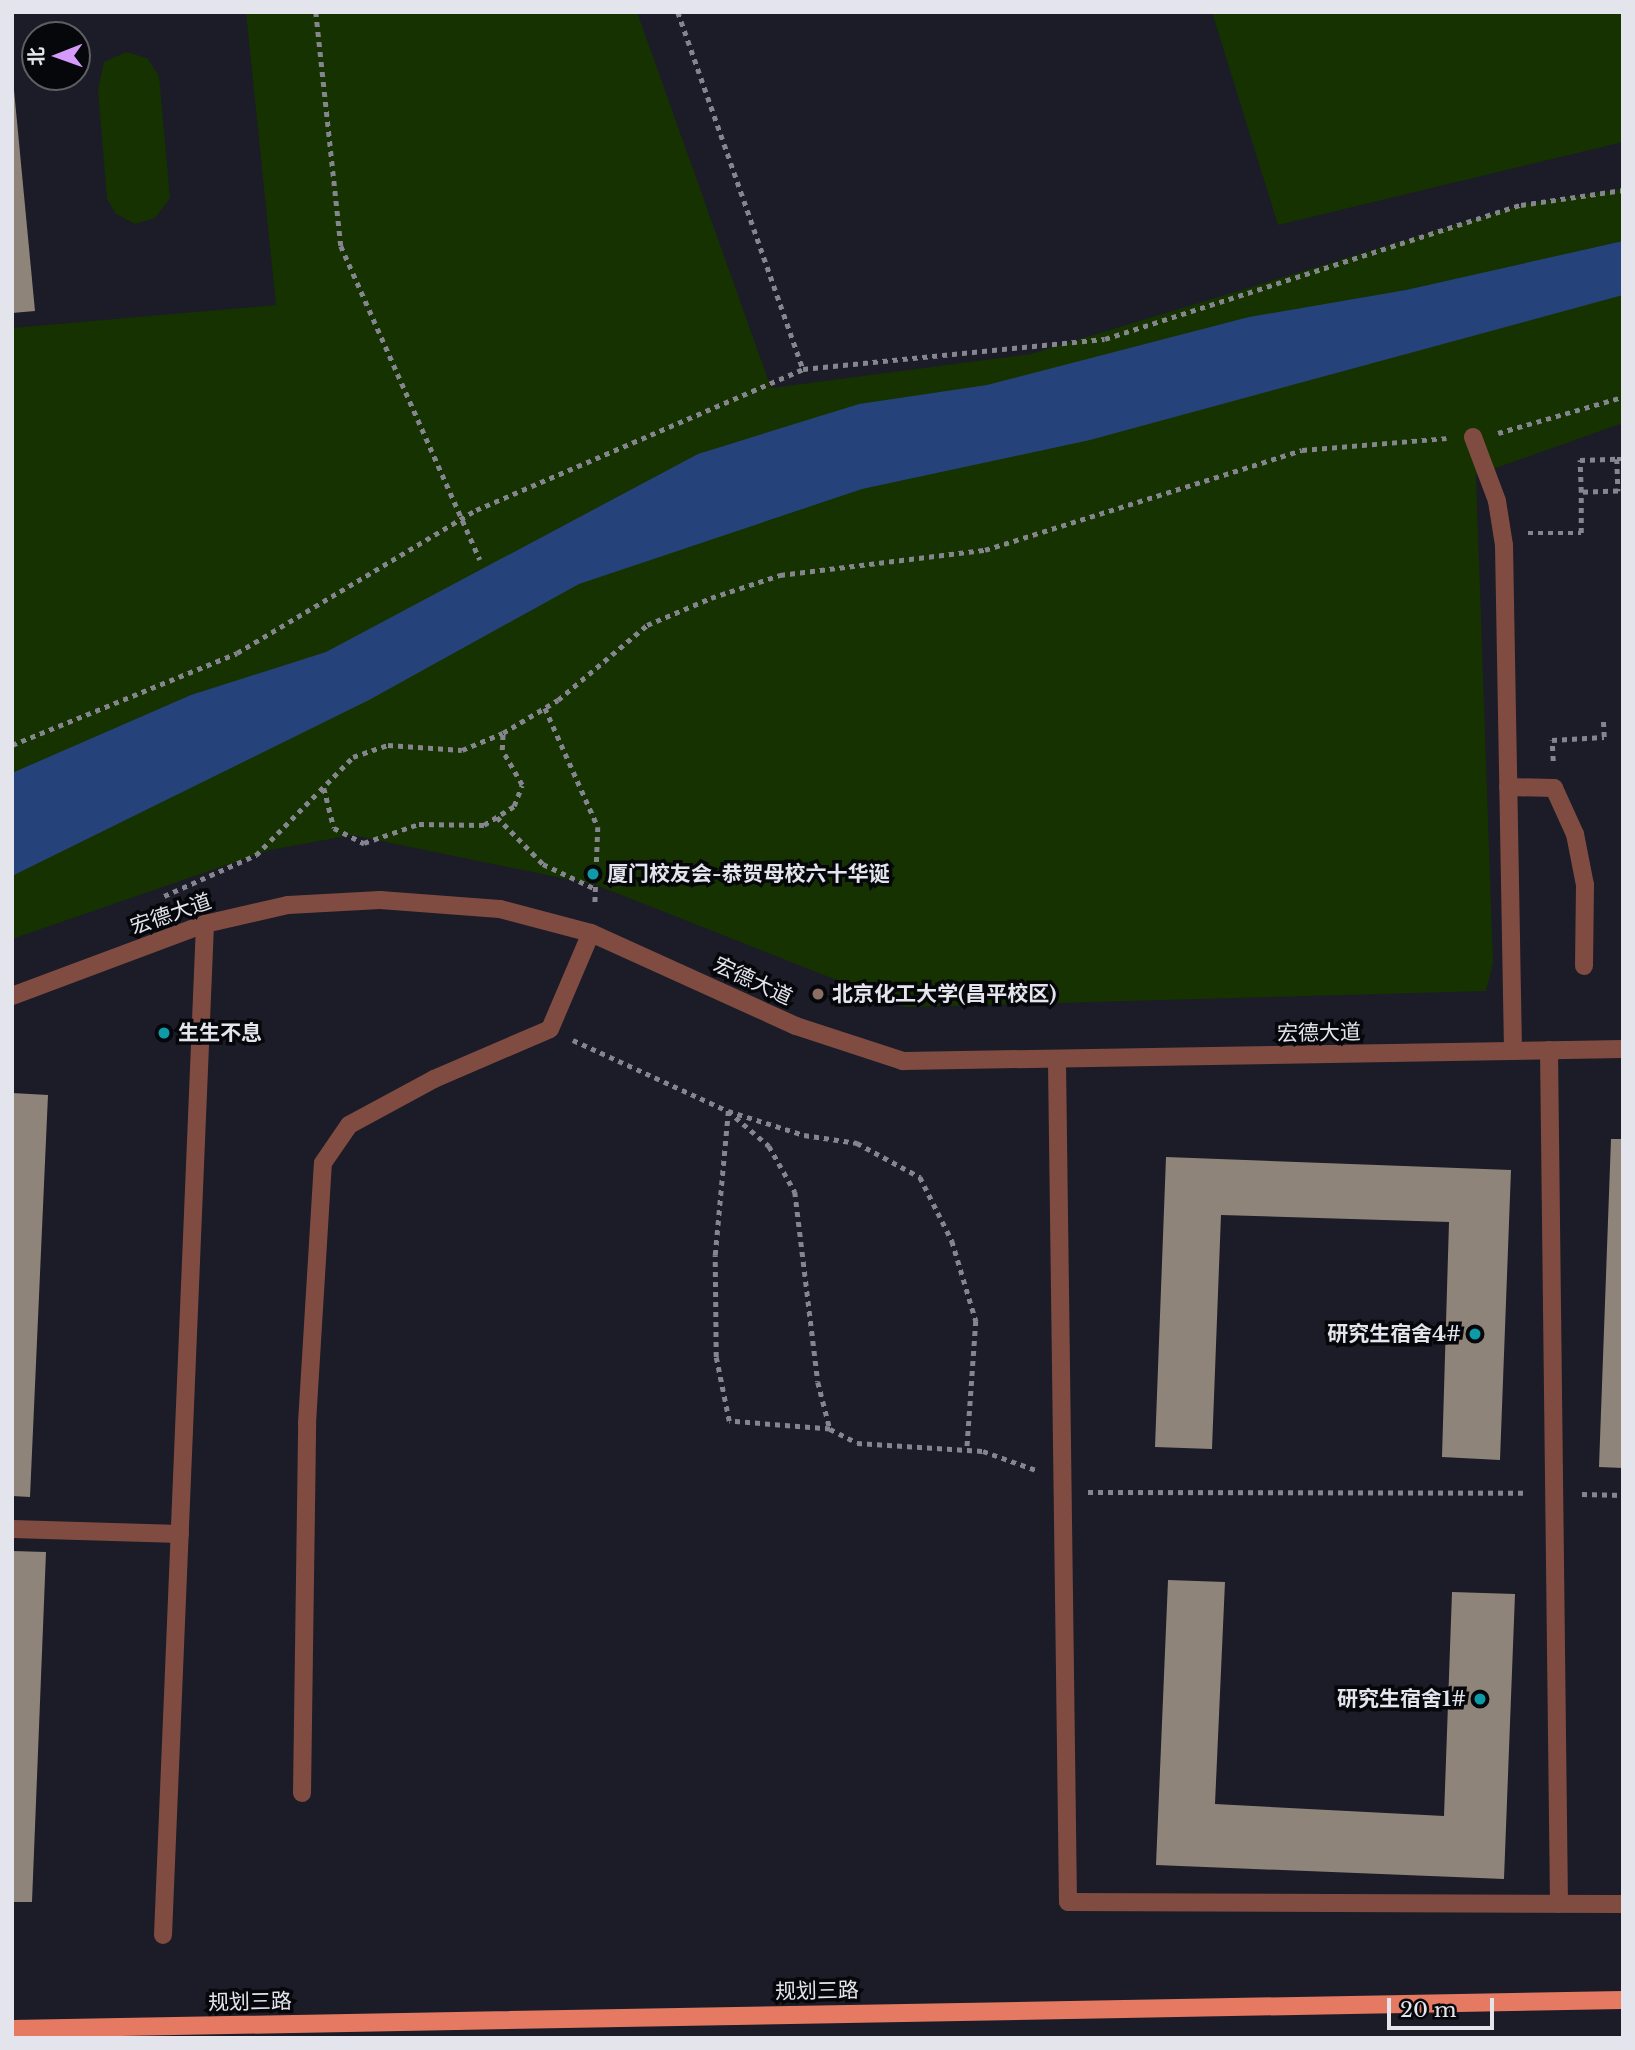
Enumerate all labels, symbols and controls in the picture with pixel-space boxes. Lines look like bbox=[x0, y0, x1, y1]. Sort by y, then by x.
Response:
north arrow bbox=[21, 21, 91, 91]
text: 北 bbox=[25, 47, 48, 66]
place label: 厦门校友会-恭贺母校六十华诞 bbox=[607, 861, 890, 887]
marker: 厦门校友会-恭贺母校六十华诞 bbox=[585, 866, 601, 882]
street label: 宏德大道 bbox=[127, 888, 215, 940]
street label: 宏德大道 bbox=[710, 952, 796, 1010]
place label: 北京化工大学(昌平校区) bbox=[832, 981, 1056, 1007]
marker: 北京化工大学(昌平校区) bbox=[810, 986, 826, 1002]
place label: 生生不息 bbox=[178, 1020, 262, 1046]
street label: 宏德大道 bbox=[1277, 1020, 1361, 1046]
marker: 生生不息 bbox=[156, 1025, 172, 1041]
place label: 研究生宿舍4# bbox=[1327, 1321, 1461, 1347]
marker: 研究生宿舍4# bbox=[1467, 1326, 1483, 1342]
place label: 研究生宿舍1# bbox=[1337, 1686, 1466, 1712]
marker: 研究生宿舍1# bbox=[1472, 1691, 1488, 1707]
street label: 规划三路 bbox=[775, 1978, 859, 2004]
scale bar bbox=[1390, 1983, 1497, 2027]
street label: 规划三路 bbox=[208, 1989, 292, 2015]
text: 20 m bbox=[1400, 1997, 1457, 2023]

